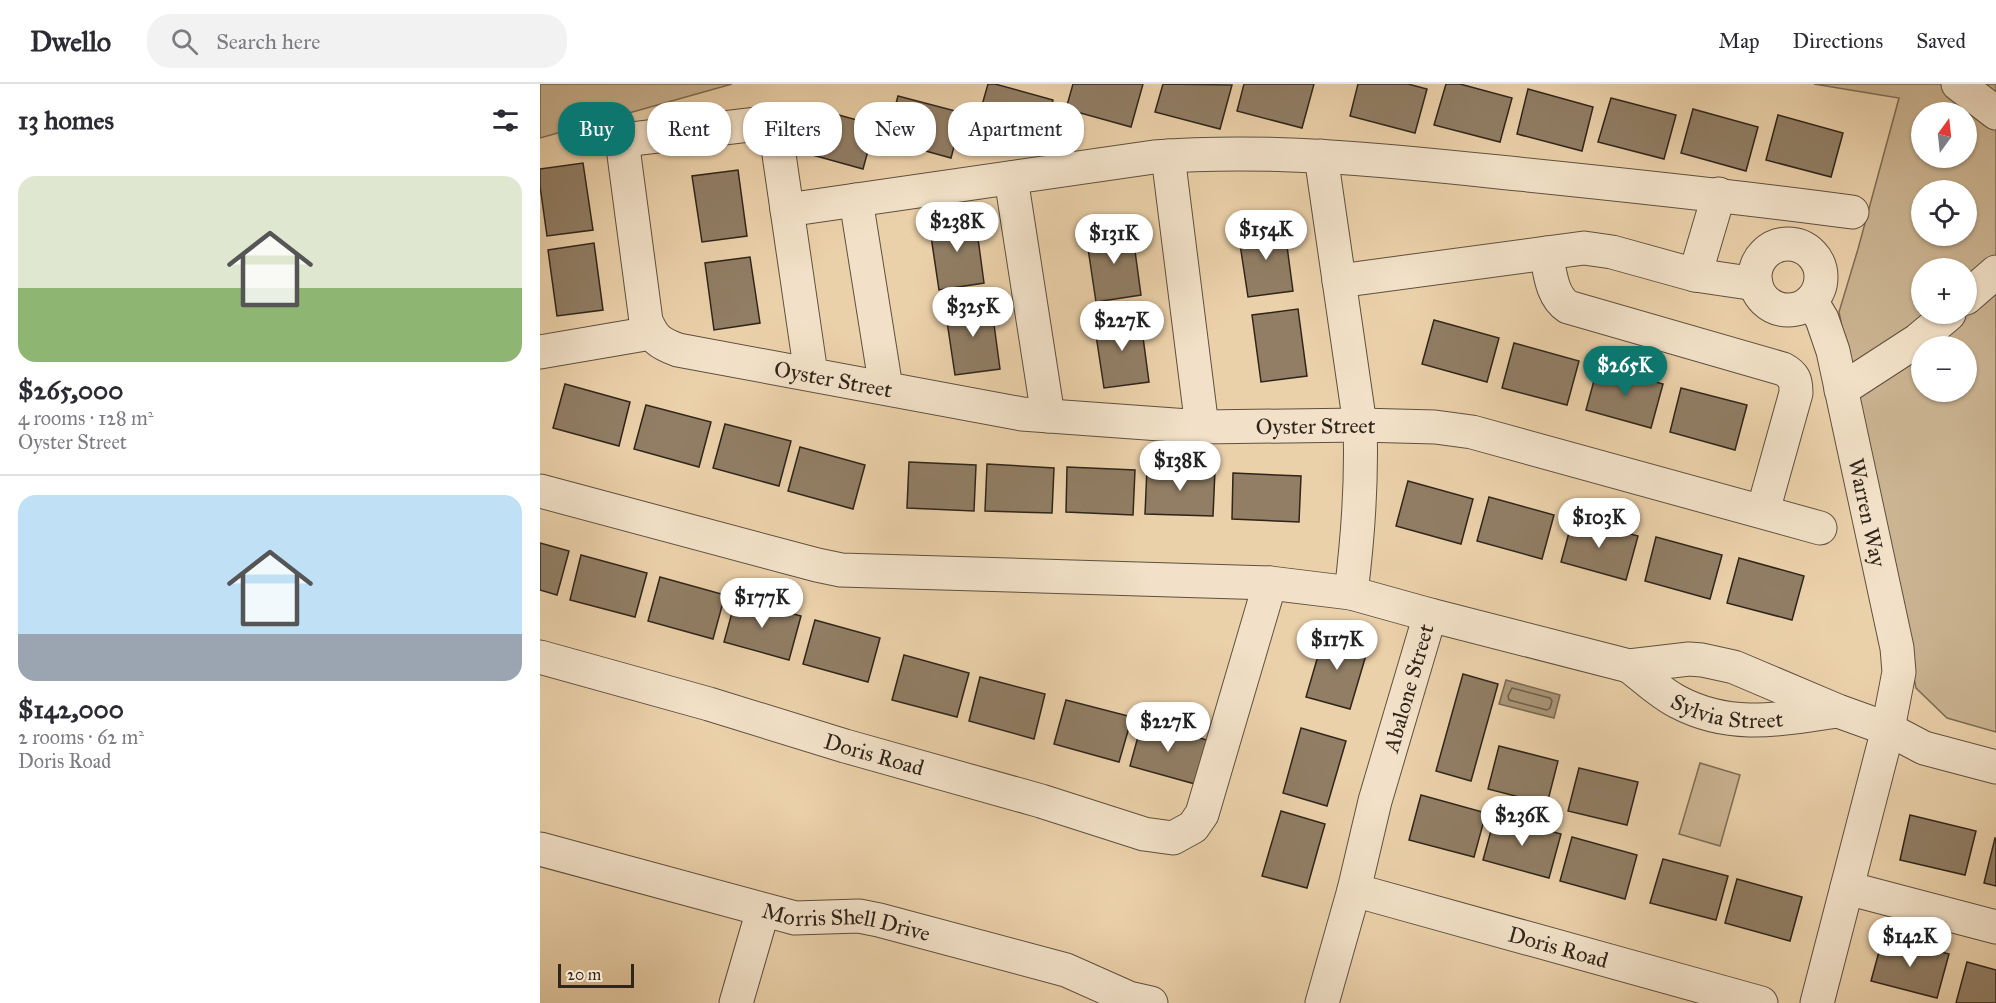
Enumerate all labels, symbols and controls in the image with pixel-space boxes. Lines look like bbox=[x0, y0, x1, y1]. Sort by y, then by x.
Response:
search box bbox=[147, 14, 567, 68]
text: Dwello bbox=[30, 24, 111, 59]
icon: search bbox=[168, 25, 201, 58]
text: Search here bbox=[216, 28, 320, 55]
text: Map bbox=[1719, 28, 1760, 54]
text: Directions bbox=[1793, 28, 1883, 54]
text: Saved bbox=[1916, 28, 1966, 54]
chip: Buy bbox=[558, 102, 635, 156]
chip: Rent bbox=[647, 102, 731, 156]
chip: Filters bbox=[743, 102, 842, 156]
chip: New bbox=[854, 102, 936, 156]
chip: Apartment bbox=[948, 102, 1084, 156]
north arrow bbox=[1911, 102, 1977, 168]
map controls bbox=[1911, 102, 1977, 402]
text: 13 homes bbox=[18, 104, 114, 136]
icon: filters bbox=[489, 104, 522, 137]
button: locate bbox=[1911, 180, 1977, 246]
pin: $238K bbox=[915, 202, 999, 253]
text: $238K bbox=[930, 209, 984, 233]
pin: $154K bbox=[1224, 210, 1308, 261]
pin: $131K bbox=[1072, 214, 1156, 265]
icon: home bbox=[216, 215, 324, 323]
text: $154K bbox=[1239, 217, 1293, 241]
text: $131K bbox=[1089, 221, 1139, 245]
button: + bbox=[1911, 258, 1977, 324]
pin: $325K bbox=[931, 287, 1015, 338]
text: $325K bbox=[946, 294, 1000, 318]
pin: $227K bbox=[1080, 301, 1164, 352]
text: $227K bbox=[1094, 308, 1150, 332]
button: − bbox=[1911, 336, 1977, 402]
pin: $265K bbox=[1583, 346, 1667, 397]
text: $265K bbox=[1597, 353, 1653, 377]
street label: Oyster Street bbox=[772, 355, 895, 404]
text: $265,000 bbox=[18, 374, 123, 406]
text: 4 rooms · 128 m² bbox=[18, 406, 154, 430]
street label: Oyster Street bbox=[1255, 412, 1376, 440]
text: Oyster Street bbox=[18, 430, 127, 454]
pin: $138K bbox=[1138, 441, 1222, 492]
text: $138K bbox=[1154, 448, 1206, 472]
street label: Warren Way bbox=[1842, 456, 1892, 570]
pin: $103K bbox=[1557, 498, 1641, 549]
text: $103K bbox=[1572, 505, 1626, 529]
icon: home bbox=[216, 534, 324, 642]
pin: $177K bbox=[720, 578, 804, 629]
text: $177K bbox=[734, 585, 790, 609]
pin: $117K bbox=[1295, 620, 1379, 671]
street label: Abalone Street bbox=[1377, 621, 1440, 756]
text: $117K bbox=[1311, 627, 1363, 651]
street label: Sylvia Street bbox=[1666, 688, 1785, 734]
text: $142,000 bbox=[18, 693, 124, 725]
pin: $227K bbox=[1126, 702, 1210, 753]
text: $227K bbox=[1140, 709, 1196, 733]
text: 2 rooms · 62 m² bbox=[18, 725, 144, 749]
street label: Doris Road bbox=[821, 727, 927, 782]
text: Doris Road bbox=[18, 749, 111, 773]
pin: $236K bbox=[1480, 796, 1564, 847]
text: $236K bbox=[1495, 803, 1549, 827]
street label: Morris Shell Drive bbox=[759, 897, 933, 947]
pin: $142K bbox=[1868, 917, 1952, 968]
street label: Doris Road bbox=[1505, 920, 1611, 974]
text: $142K bbox=[1882, 924, 1938, 948]
scale bar bbox=[558, 961, 634, 988]
text: 20 m bbox=[567, 965, 601, 984]

